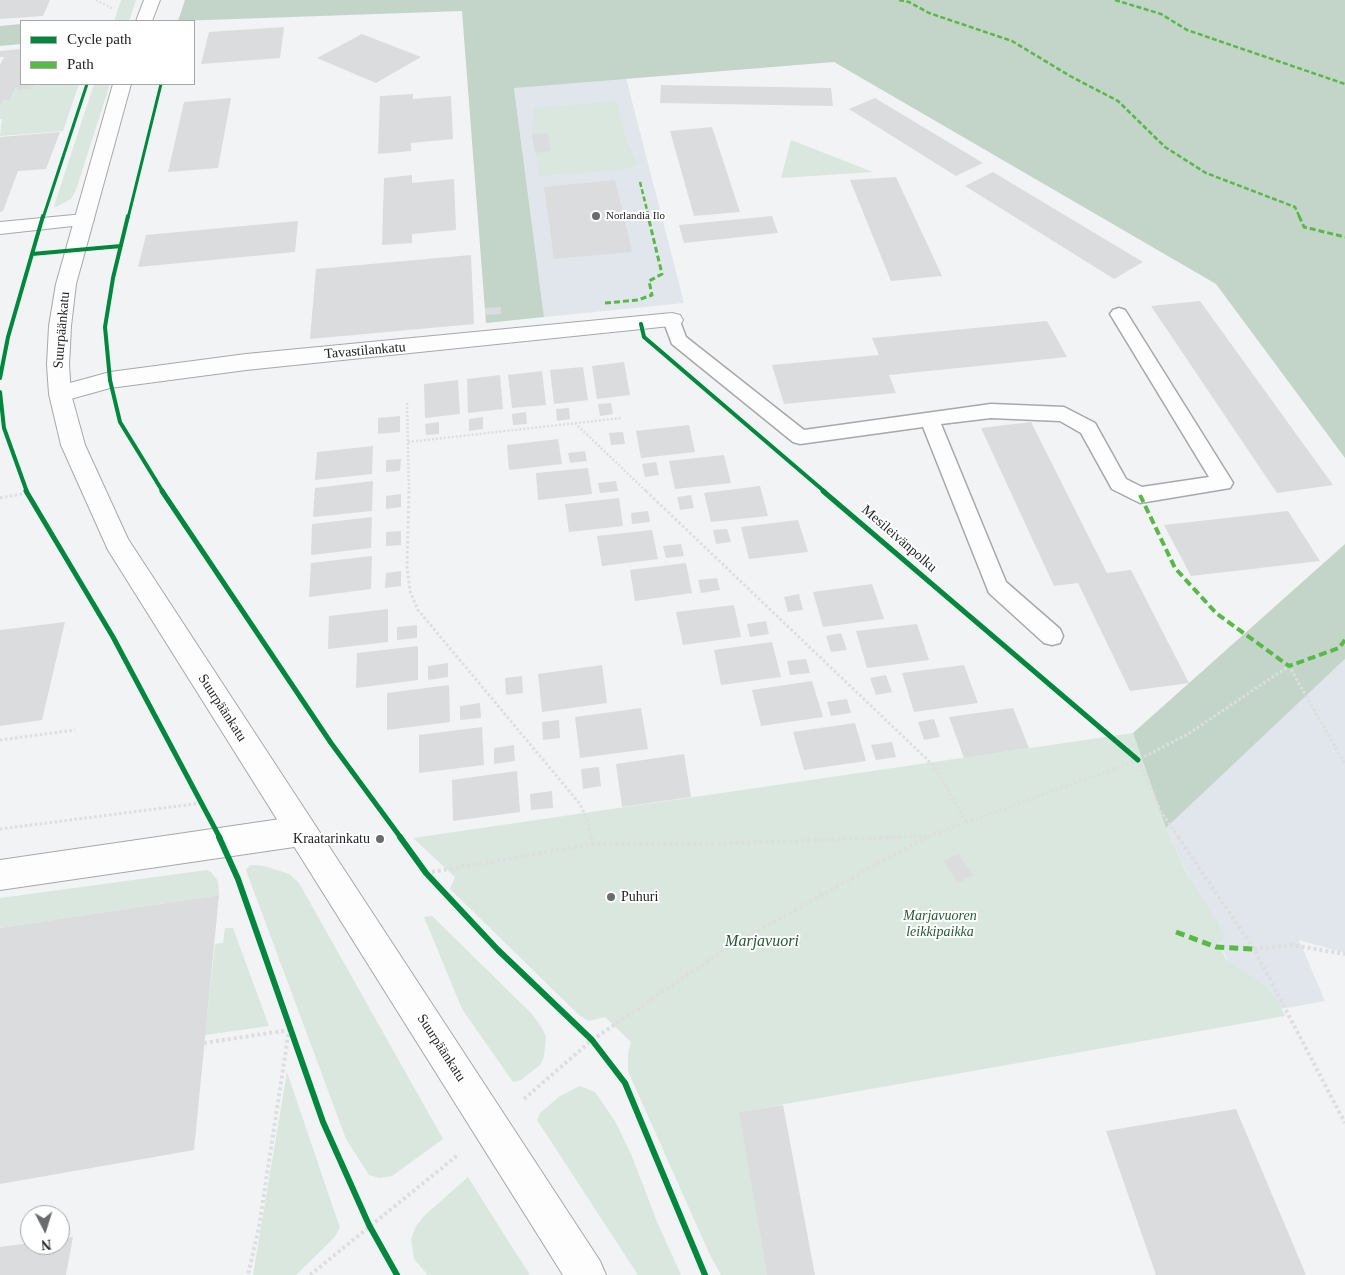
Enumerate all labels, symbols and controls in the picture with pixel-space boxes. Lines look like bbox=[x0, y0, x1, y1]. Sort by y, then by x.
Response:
legend bbox=[20, 20, 195, 85]
text: Cycle path bbox=[67, 31, 132, 47]
text: Path bbox=[67, 56, 94, 72]
place label: Norlandia Ilo bbox=[606, 209, 665, 223]
marker: Norlandia Ilo bbox=[590, 210, 602, 222]
street label: Suurpäänkatu bbox=[50, 291, 74, 369]
street label: Tavastilankatu bbox=[324, 339, 406, 363]
street label: Mesileivänpolku bbox=[858, 502, 940, 576]
street label: Suurpäänkatu bbox=[194, 671, 250, 745]
place label: Kraatarinkatu bbox=[293, 831, 370, 847]
marker: Kraatarinkatu bbox=[374, 833, 386, 845]
place label: Puhuri bbox=[621, 889, 658, 905]
marker: Puhuri bbox=[605, 891, 617, 903]
park label: Marjavuoren leikkipaikka bbox=[903, 908, 977, 940]
park label: Marjavuori bbox=[725, 932, 799, 952]
street label: Suurpäänkatu bbox=[413, 1011, 469, 1085]
north arrow bbox=[20, 1205, 70, 1255]
text: N bbox=[41, 1237, 52, 1252]

